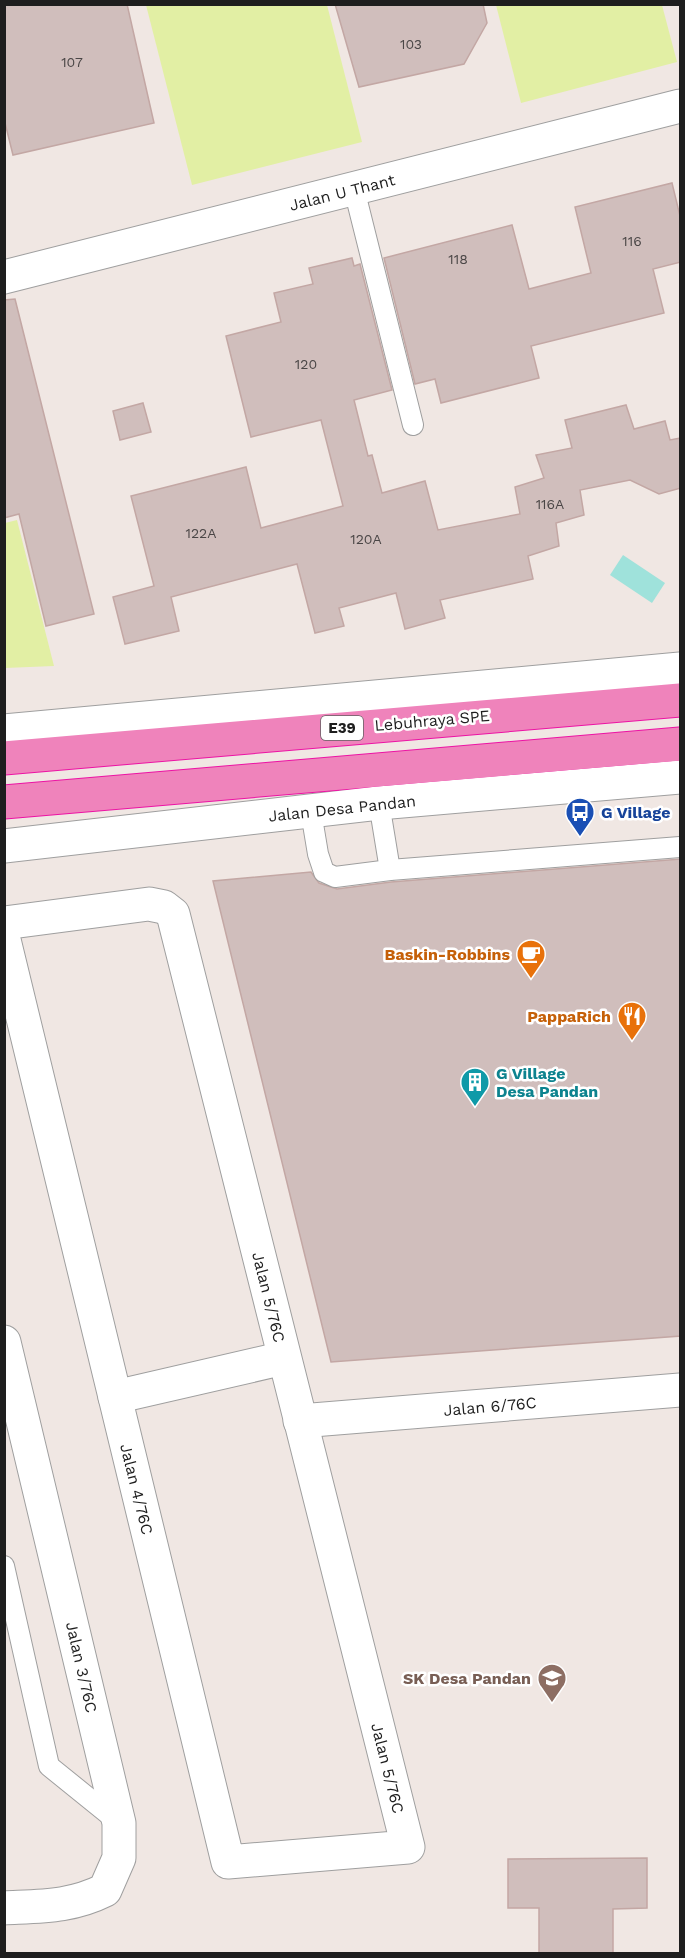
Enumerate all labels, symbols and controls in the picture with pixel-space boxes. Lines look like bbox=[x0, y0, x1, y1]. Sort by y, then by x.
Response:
house number: 103 bbox=[400, 36, 422, 52]
house number: 107 bbox=[61, 54, 83, 70]
street label: Jalan U Thant bbox=[287, 170, 397, 215]
house number: 116 bbox=[622, 233, 642, 249]
house number: 118 bbox=[448, 251, 468, 267]
house number: 120 bbox=[295, 356, 317, 372]
house number: 116A bbox=[536, 496, 564, 512]
house number: 122A bbox=[185, 525, 217, 541]
house number: 120A bbox=[350, 531, 382, 547]
street label: Lebuhraya SPE bbox=[374, 706, 490, 735]
road number: E39 bbox=[321, 716, 363, 740]
street label: Jalan Desa Pandan bbox=[267, 791, 417, 826]
bus stop icon: G Village bbox=[564, 796, 596, 838]
place label: G Village bbox=[601, 803, 670, 822]
cafe icon: Baskin-Robbins bbox=[515, 938, 547, 980]
place label: Baskin-Robbins bbox=[385, 945, 510, 964]
restaurant icon: PappaRich bbox=[616, 1000, 648, 1042]
place label: PappaRich bbox=[527, 1007, 611, 1026]
place label: G Village Desa Pandan bbox=[496, 1064, 598, 1101]
building icon: G Village Desa Pandan bbox=[459, 1066, 491, 1108]
street label: Jalan 5/76C bbox=[248, 1250, 289, 1344]
street label: Jalan 6/76C bbox=[443, 1393, 537, 1420]
street label: Jalan 4/76C bbox=[116, 1442, 157, 1537]
street label: Jalan 3/76C bbox=[62, 1620, 101, 1714]
school or university icon: SK Desa Pandan bbox=[536, 1662, 568, 1704]
place label: SK Desa Pandan bbox=[403, 1669, 531, 1688]
street label: Jalan 5/76C bbox=[367, 1721, 408, 1815]

